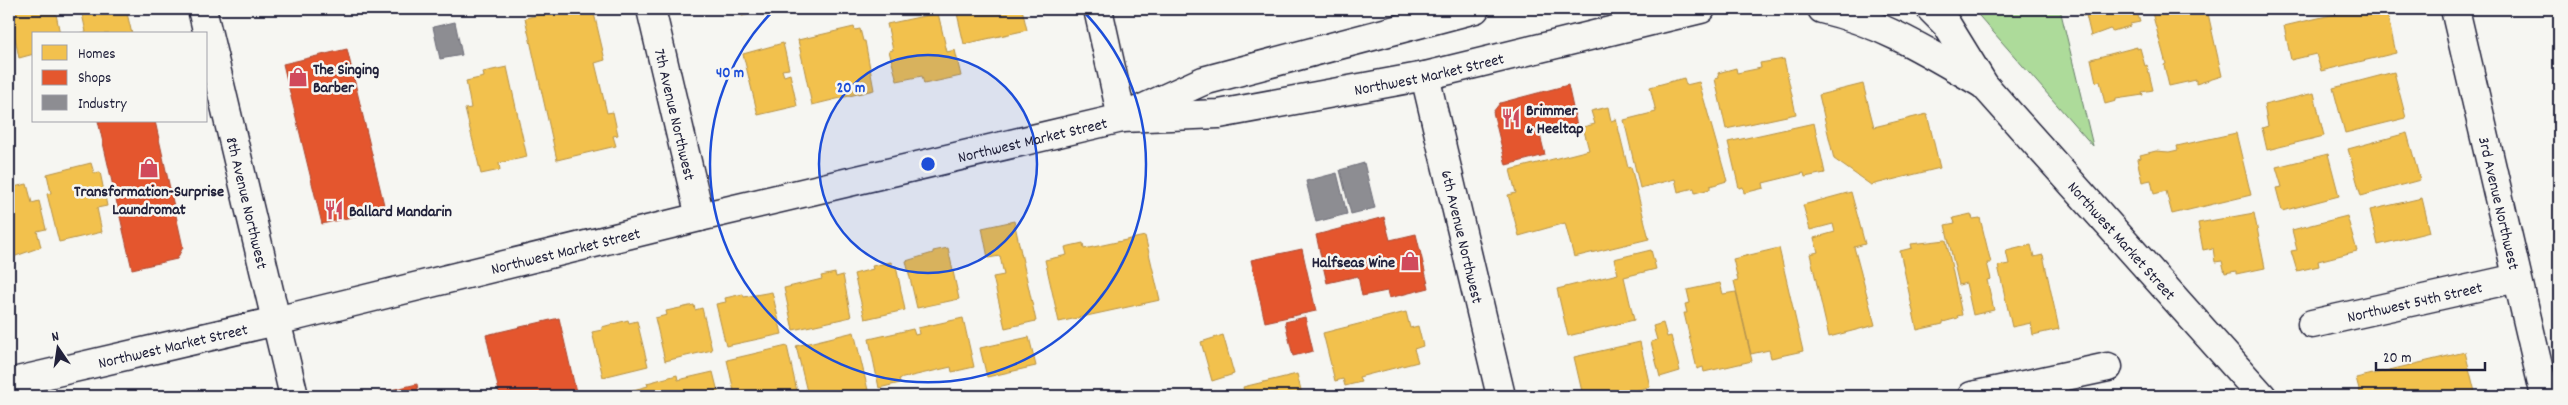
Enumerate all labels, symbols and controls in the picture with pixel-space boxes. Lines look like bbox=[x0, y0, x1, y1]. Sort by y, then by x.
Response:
legend bbox=[32, 32, 208, 122]
text: Homes bbox=[78, 44, 116, 66]
street label: 7th Avenue Northwest bbox=[647, 46, 700, 183]
street label: Northwest Market Street bbox=[1352, 48, 1507, 103]
place label: The Singing Barber bbox=[313, 59, 379, 100]
text: 40 m bbox=[716, 63, 744, 85]
shop icon: The Singing Barber bbox=[287, 66, 309, 88]
text: Shops bbox=[78, 68, 111, 90]
text: 20 m bbox=[837, 78, 865, 100]
text: Industry bbox=[78, 94, 127, 116]
place label: Brimmer & Heeltap bbox=[1526, 100, 1584, 141]
restaurant icon: Brimmer & Heeltap bbox=[1500, 107, 1522, 129]
street label: Northwest Market Street bbox=[956, 113, 1110, 170]
street label: 8th Avenue Northwest bbox=[219, 135, 272, 272]
street label: 3rd Avenue Northwest bbox=[2471, 135, 2524, 272]
centre of rings bbox=[919, 155, 937, 173]
shop icon: Transformation-Surprise Laundromat bbox=[138, 157, 160, 179]
street label: 6th Avenue Northwest bbox=[1434, 168, 1488, 306]
street label: Northwest Market Street bbox=[2061, 177, 2180, 306]
place label: Transformation-Surprise Laundromat bbox=[74, 181, 224, 222]
restaurant icon: Ballard Mandarin bbox=[323, 199, 345, 221]
place label: Ballard Mandarin bbox=[349, 201, 452, 224]
street label: Northwest Market Street bbox=[489, 223, 643, 282]
shop icon: Halfseas Wine bbox=[1399, 250, 1421, 272]
place label: Halfseas Wine bbox=[1312, 252, 1395, 275]
street label: Northwest 54th Street bbox=[2345, 277, 2485, 330]
street label: Northwest Market Street bbox=[96, 319, 250, 376]
north arrow bbox=[32, 322, 82, 372]
text: N bbox=[50, 327, 61, 348]
scale bar bbox=[2376, 340, 2484, 372]
text: 20 m bbox=[2383, 348, 2411, 370]

